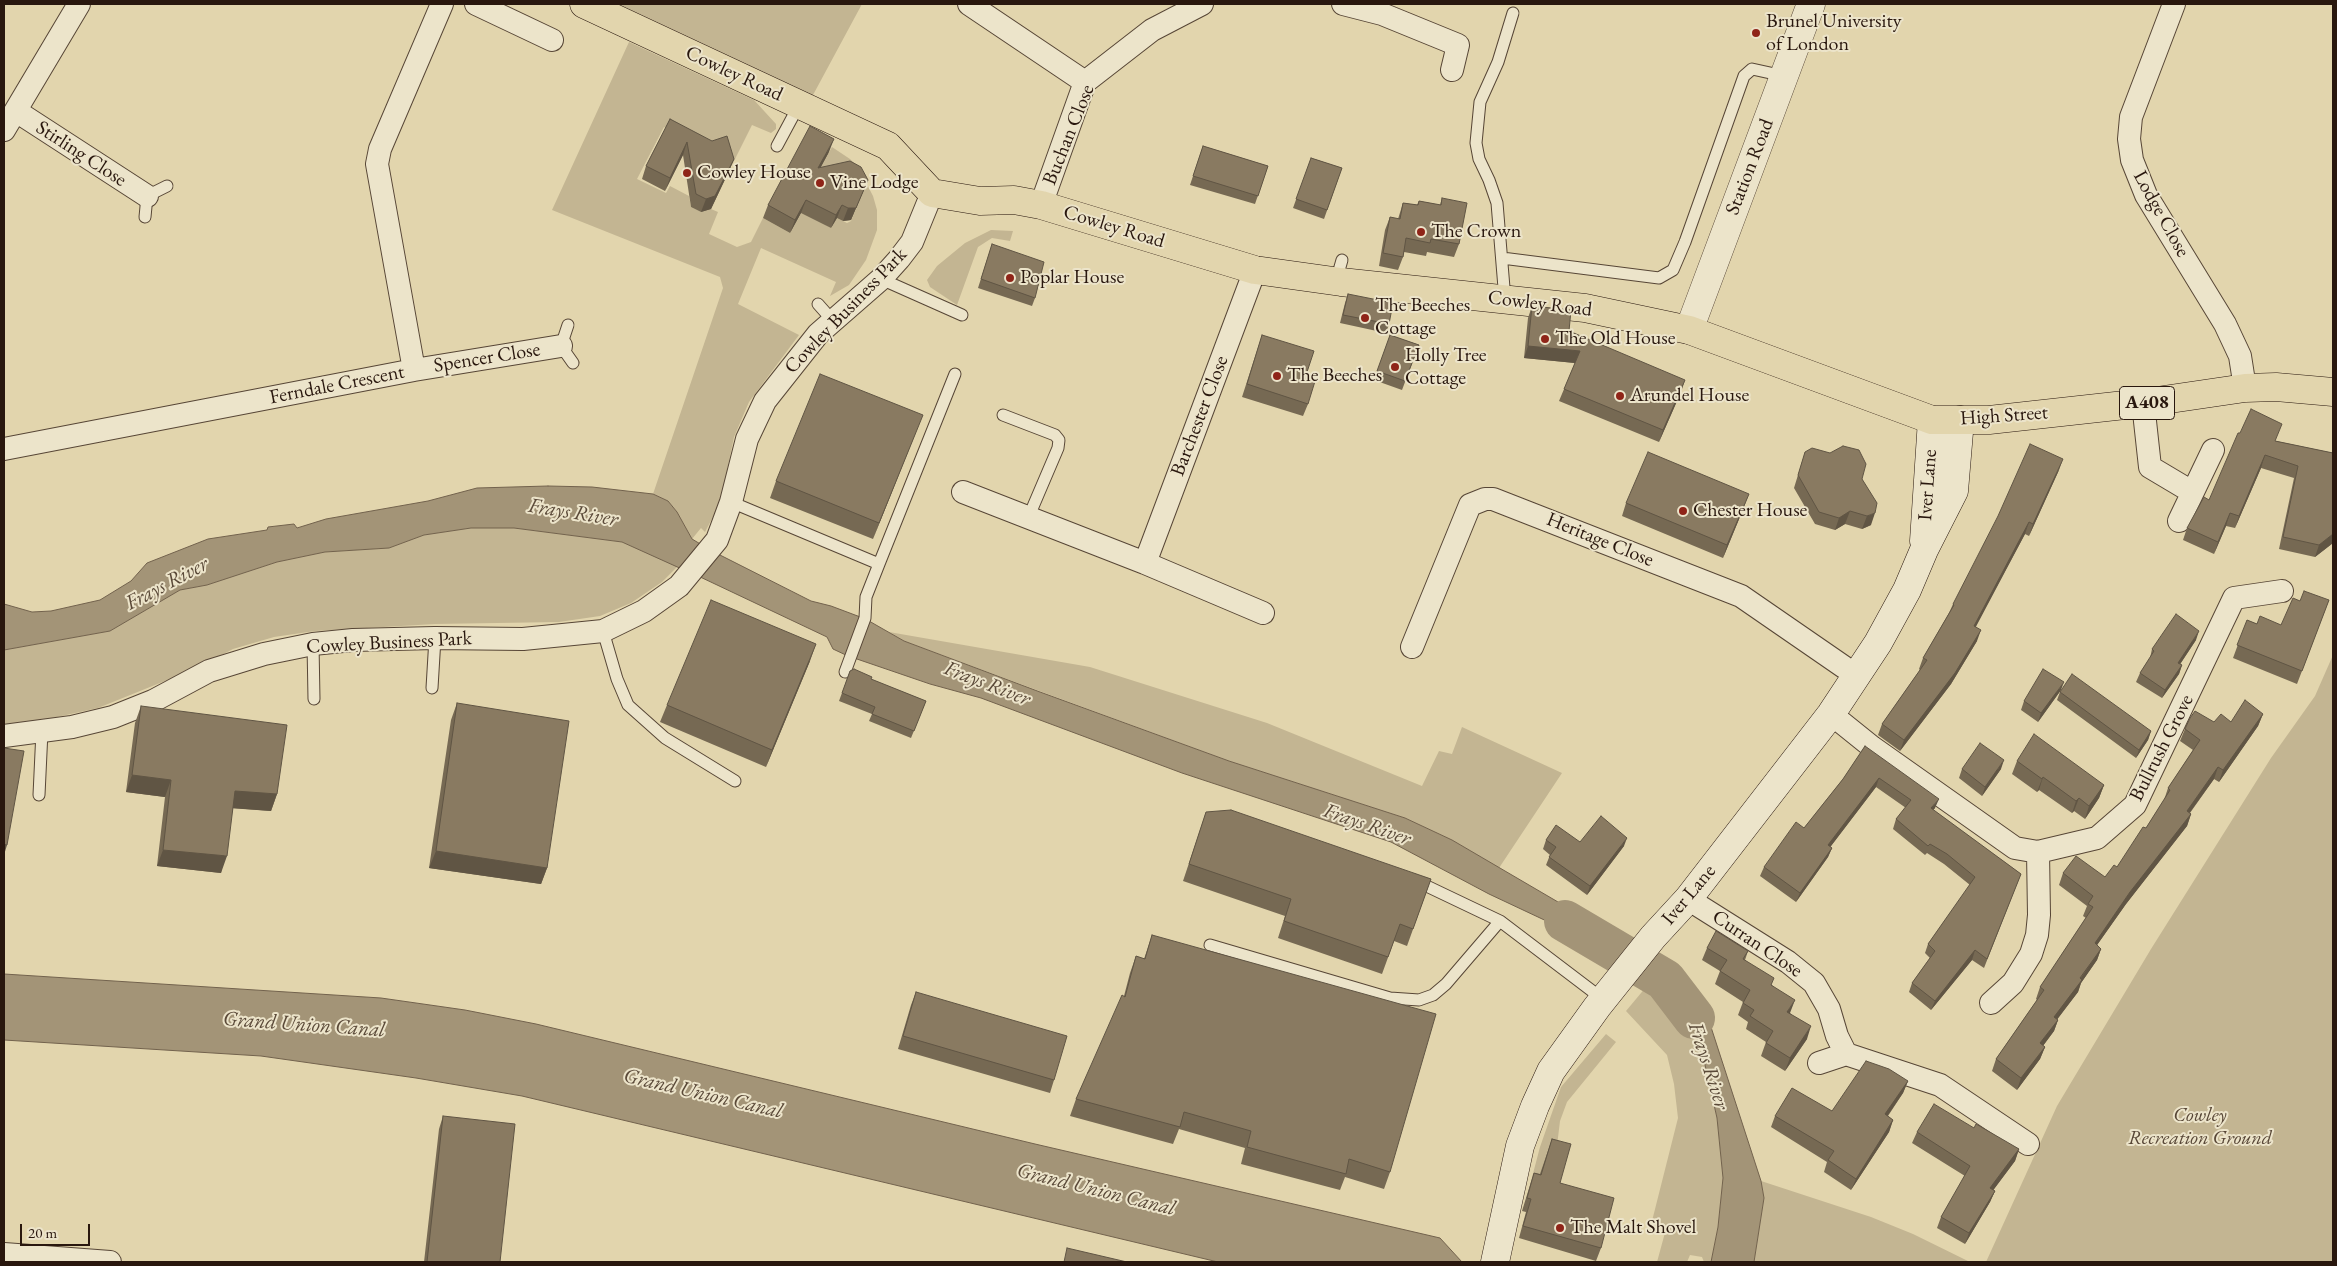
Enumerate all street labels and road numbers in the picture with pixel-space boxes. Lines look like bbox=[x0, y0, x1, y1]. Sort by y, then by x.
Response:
street label: Cowley Road bbox=[681, 41, 787, 107]
street label: Buchan Close bbox=[1038, 81, 1100, 189]
street label: Stirling Close bbox=[31, 116, 131, 192]
street label: Station Road bbox=[1721, 116, 1779, 218]
street label: Lodge Close bbox=[2127, 166, 2195, 262]
street label: Cowley Road bbox=[1060, 200, 1168, 254]
street label: Cowley Business Park bbox=[780, 243, 912, 379]
street label: Cowley Road bbox=[1487, 286, 1593, 322]
street label: Spencer Close bbox=[432, 338, 542, 378]
street label: Barchester Close bbox=[1166, 352, 1234, 480]
street label: Ferndale Crescent bbox=[268, 360, 406, 410]
road number: A408 bbox=[2120, 386, 2174, 419]
street label: High Street bbox=[1959, 401, 2049, 431]
street label: Iver Lane bbox=[1914, 448, 1942, 522]
street label: Heritage Close bbox=[1543, 508, 1657, 572]
street label: Cowley Business Park bbox=[306, 627, 472, 659]
street label: Bullrush Grove bbox=[2125, 691, 2199, 805]
street label: Iver Lane bbox=[1657, 860, 1721, 930]
street label: Curran Close bbox=[1707, 905, 1807, 983]

